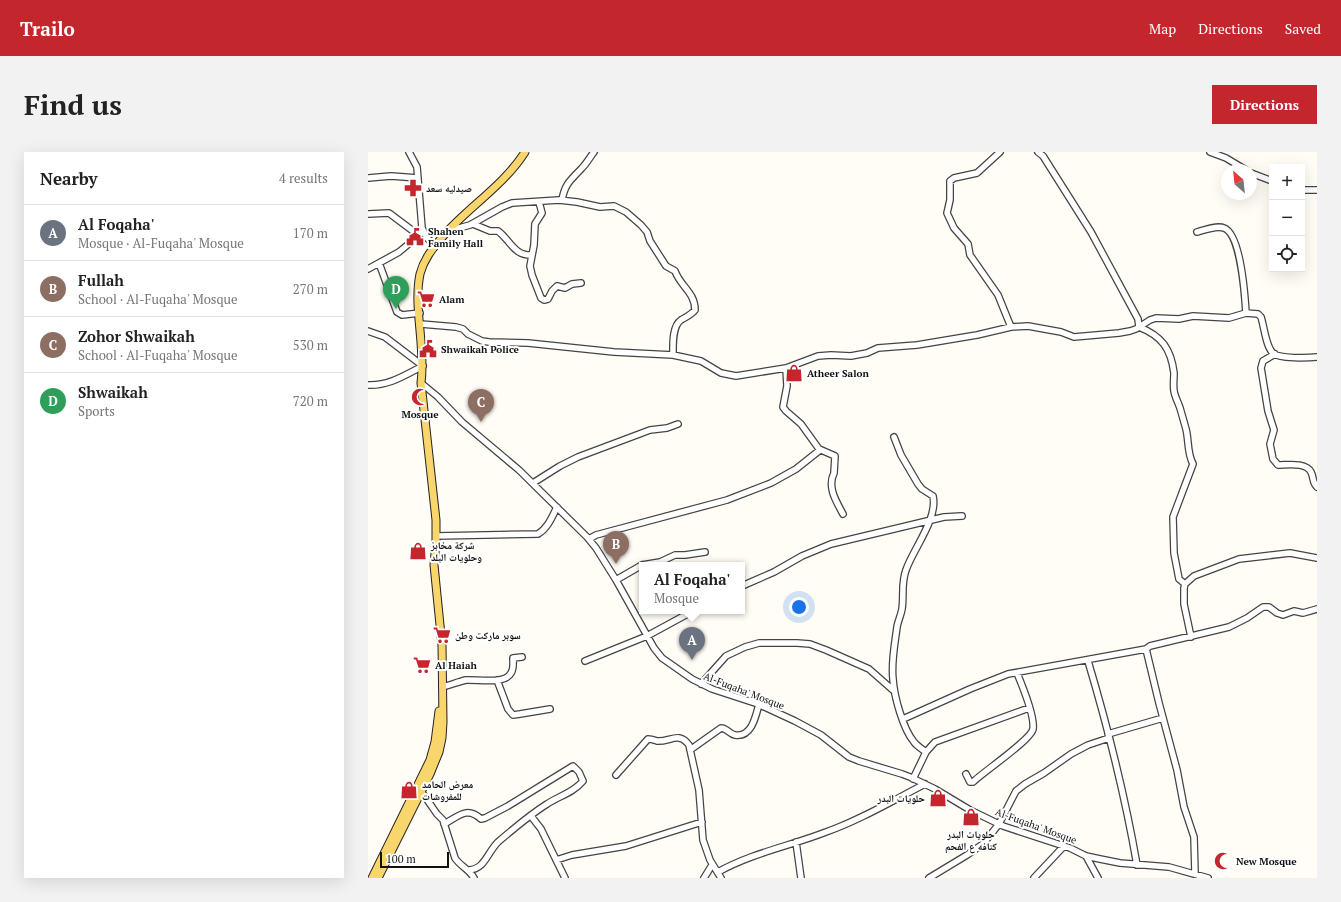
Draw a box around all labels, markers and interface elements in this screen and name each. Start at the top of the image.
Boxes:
text: Trailo [20,16,75,41]
text: Map [1149,19,1176,38]
text: Directions [1198,19,1263,38]
text: Saved [1285,19,1321,38]
button: Directions [1212,85,1317,124]
text: Find us [24,86,122,123]
north arrow [1221,164,1257,200]
map controls [1269,164,1305,272]
button: + [1269,164,1305,200]
text: Nearby [40,167,98,190]
text: 4 results [279,169,328,187]
pharmacy icon: صيدليه سعد [403,178,423,198]
place label: صيدليه سعد [426,182,472,195]
button: − [1269,200,1305,236]
text: Al Foqaha' [78,214,154,234]
text: A [48,224,58,242]
text: 170 m [293,224,328,242]
place label: Shahen Family Hall [428,225,484,250]
public building icon: Shahen Family Hall [405,227,425,247]
text: Mosque · Al-Fuqaha' Mosque [78,234,244,252]
button: locate [1269,236,1305,272]
text: Fullah [78,270,124,290]
pin: D [383,276,409,309]
text: B [49,280,57,298]
text: 270 m [293,280,328,298]
supermarket icon: Alam [416,289,436,309]
text: School · Al-Fuqaha' Mosque [78,290,238,308]
place label: Alam [439,293,465,306]
text: Zohor Shwaikah [78,326,195,346]
text: C [49,336,57,354]
text: 530 m [293,336,328,354]
public building icon: Shwaikah Police [418,339,438,359]
place label: Shwaikah Police [441,343,520,356]
text: School · Al-Fuqaha' Mosque [78,346,238,364]
shop icon: Atheer Salon [784,363,804,383]
place label: Atheer Salon [807,367,869,380]
text: Shwaikah [78,382,148,402]
mosque icon: Mosque [410,387,430,407]
pin: C [468,389,494,422]
text: D [48,392,58,410]
text: 720 m [293,392,328,410]
text: Sports [78,402,115,420]
place label: Mosque [401,408,439,421]
pin: B [603,531,629,564]
place label: شركة مخابز وحلويات البلد [430,539,482,564]
shop icon: شركة مخابز وحلويات البلد [408,541,428,561]
popup [639,562,745,614]
text: Al Foqaha' [654,569,730,589]
text: Mosque [654,589,699,607]
your location [789,597,809,617]
supermarket icon: سوبر ماركت وطن [432,625,452,645]
pin: A [679,627,705,660]
place label: سوبر ماركت وطن [455,629,521,642]
supermarket icon: Al Haiah [412,655,432,675]
place label: Al Haiah [435,659,477,672]
street label: Al-Fuqaha' Mosque [702,670,786,712]
place label: معرض الحامد للمفروشات [422,778,473,803]
shop icon: معرض الحامد للمفروشات [399,780,419,800]
shop icon: حلويات البدر [928,788,948,808]
place label: حلويات البدر [877,792,925,805]
street label: Al-Fuqaha' Mosque [993,805,1079,847]
shop icon: حلويات البدر كنافه ع الفحم [961,807,981,827]
place label: حلويات البدر كنافه ع الفحم [945,828,997,854]
scale bar [380,850,449,869]
mosque icon: New Mosque [1213,851,1233,871]
text: 100 m [386,852,416,866]
place label: New Mosque [1236,855,1297,868]

